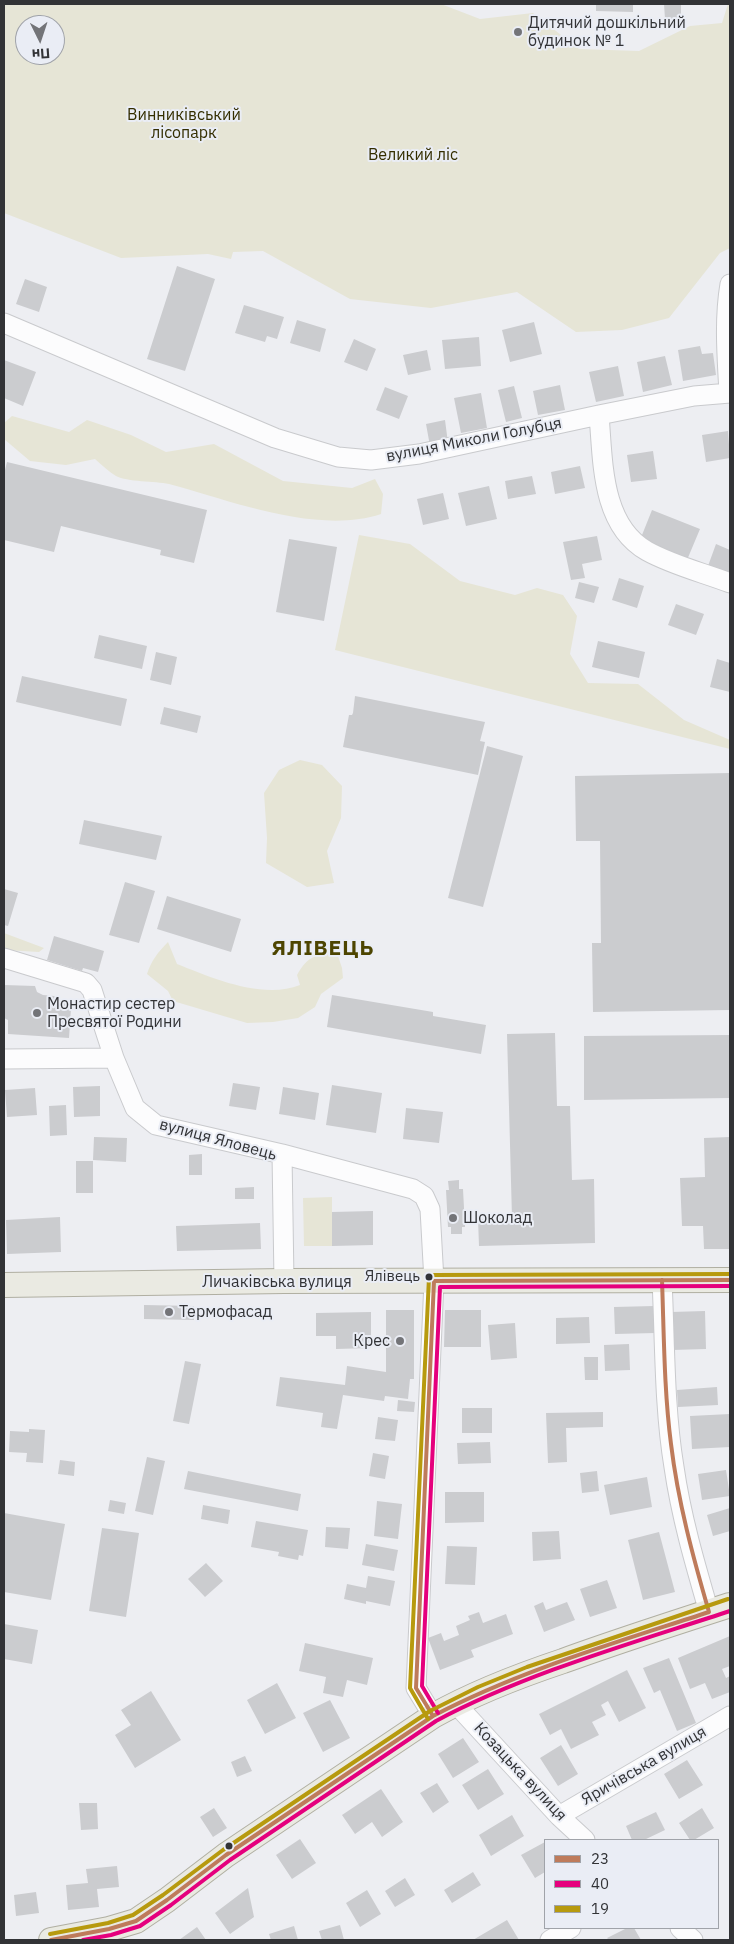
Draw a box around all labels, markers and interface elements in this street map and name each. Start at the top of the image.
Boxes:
place label: Дитячий дошкільний будинок № 1 [528,13,686,51]
north arrow [15,15,65,65]
marker: Дитячий дошкільний будинок № 1 [512,26,524,38]
text: Пн [31,44,51,64]
park label: Винниківський лісопарк [127,105,241,143]
park label: Великий ліс [368,145,458,165]
street label: вулиця Миколи Голубця [385,414,563,466]
district label: ЯЛІВЕЦЬ [271,936,375,962]
place label: Монастир сестер Пресвятої Родини [47,994,182,1032]
marker: Монастир сестер Пресвятої Родини [31,1007,43,1019]
street label: вулиця Яловець [157,1115,279,1165]
place label: Шоколад [463,1208,532,1228]
marker: Шоколад [447,1212,459,1224]
place label: Ялівець [365,1268,420,1286]
street label: Личаківська вулиця [202,1272,352,1292]
marker: Ялівець [424,1272,434,1282]
place label: Термофасад [179,1302,272,1322]
marker: Термофасад [163,1306,175,1318]
place label: Крес [353,1331,390,1351]
marker: Крес [394,1335,406,1347]
street label: Козацька вулиця [469,1719,571,1825]
street label: Яричівська вулиця [578,1722,710,1810]
legend [544,1839,719,1929]
unlabelled marker [224,1841,234,1851]
text: 23 [591,1849,609,1868]
text: 40 [591,1874,609,1893]
text: 19 [591,1899,609,1918]

